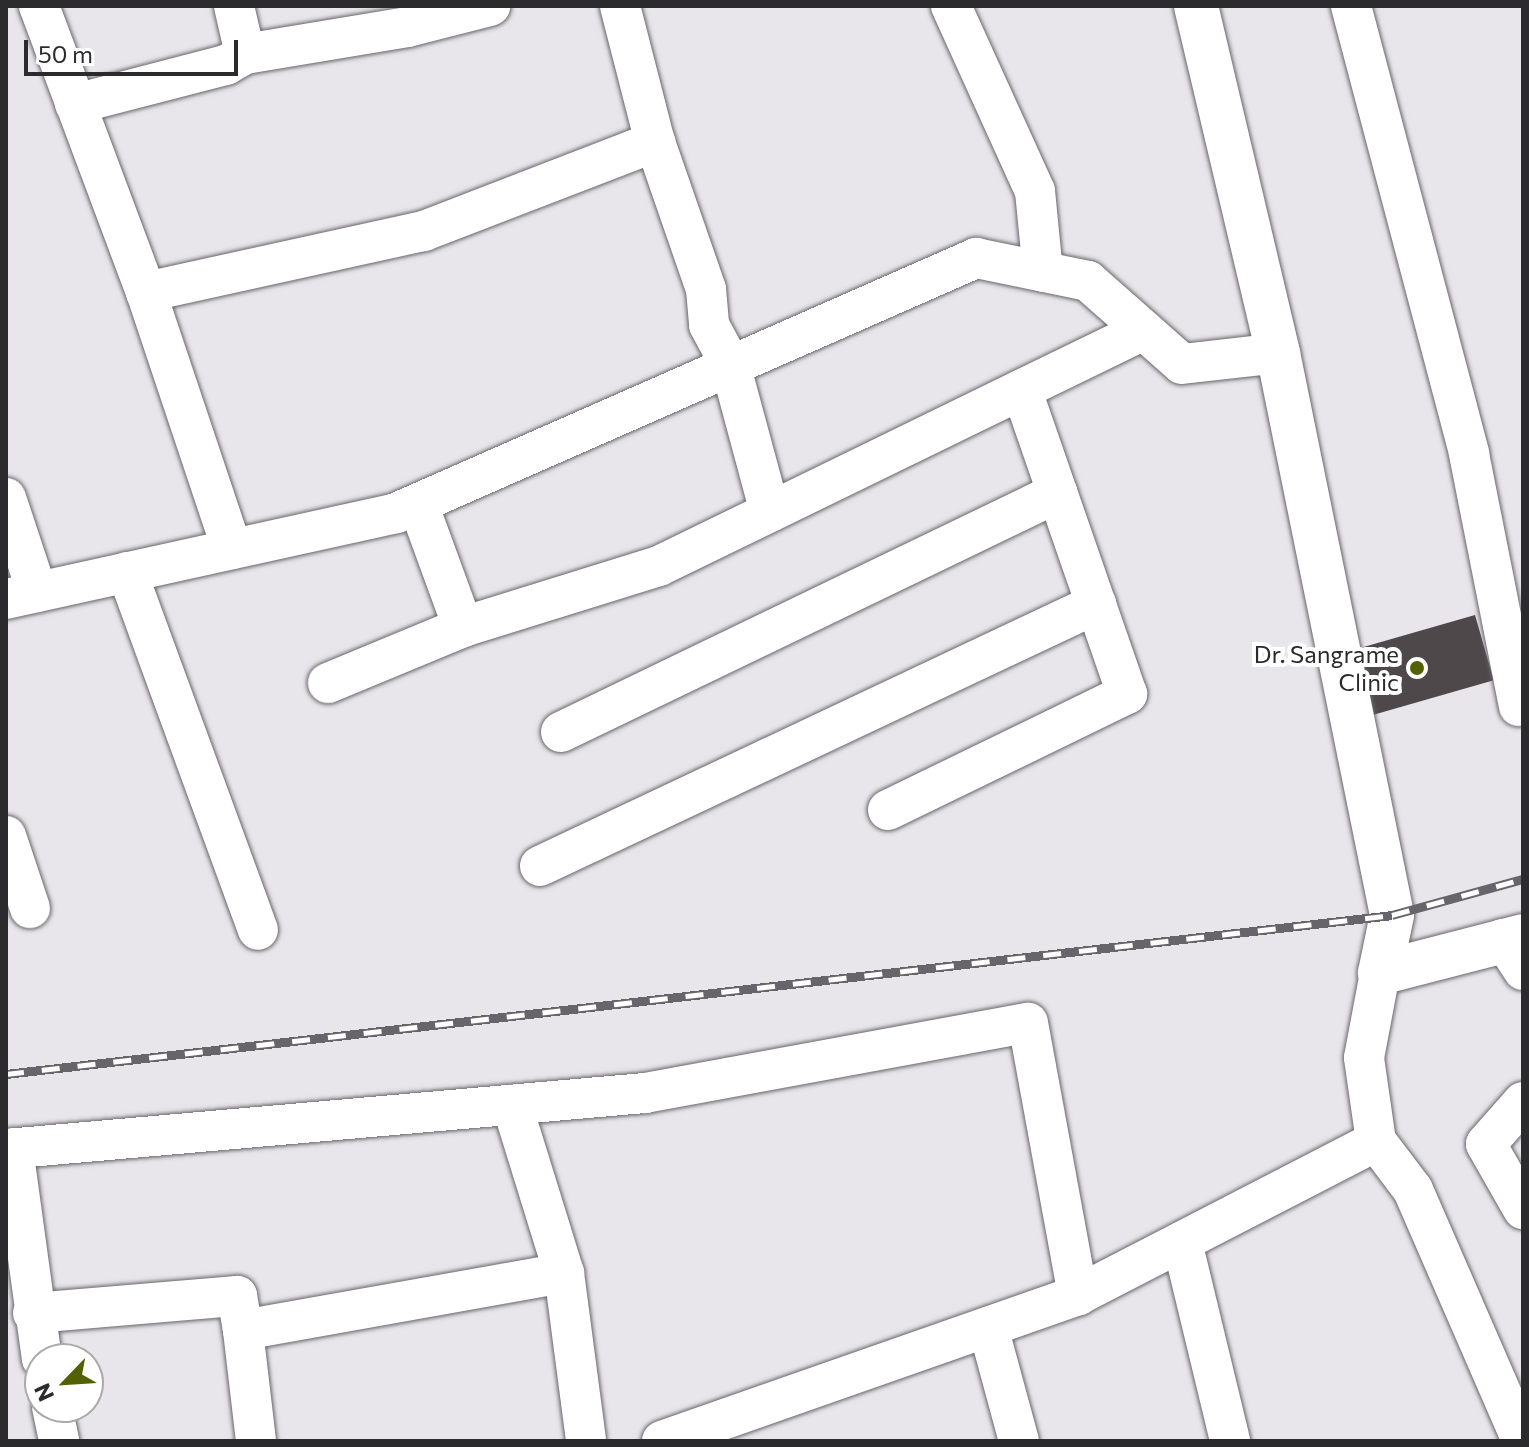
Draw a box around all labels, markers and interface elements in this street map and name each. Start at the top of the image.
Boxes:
scale bar [28,24,242,74]
text: 50 m [38,39,93,68]
place label: Dr. Sangrame Clinic [1254,640,1399,696]
marker: Dr. Sangrame Clinic [1406,657,1428,679]
north arrow [24,1343,104,1423]
text: N [28,1379,59,1406]

